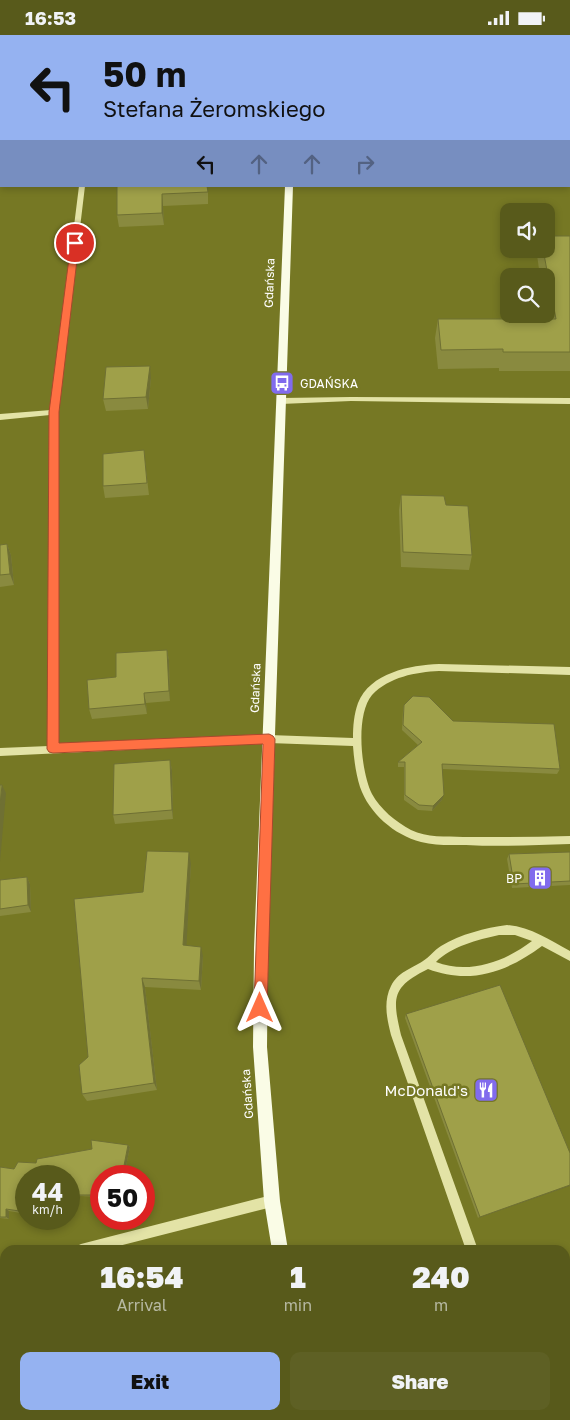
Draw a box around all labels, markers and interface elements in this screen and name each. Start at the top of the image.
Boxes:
text: 16:53 [25,6,76,29]
text: 50 m [103,53,186,95]
icon: left [20,55,85,120]
text: Stefana Żeromskiego [103,95,326,122]
icon: left [192,150,220,178]
icon: ahead [245,150,273,178]
icon: ahead [298,150,326,178]
icon: right [351,150,379,178]
map controls [500,203,555,323]
button: sound [500,203,555,258]
pin [54,222,96,264]
icon: arrive [61,229,89,257]
street label: Gdańska [261,258,277,308]
button: search [500,268,555,323]
bus stop icon: GDAŃSKA [269,370,295,396]
place label: GDAŃSKA [300,376,358,391]
street label: Gdańska [247,663,263,713]
building icon: BP [527,865,553,891]
place label: BP [506,871,522,886]
position arrow [233,981,285,1033]
street label: Gdańska [238,1069,256,1119]
restaurant icon: McDonald's [473,1077,499,1103]
place label: McDonald's [385,1081,468,1099]
speed limit sign: 50 [90,1165,155,1230]
text: 44 [32,1176,63,1207]
text: km/h [32,1202,63,1217]
text: 16:54 [100,1259,183,1295]
text: 1 [290,1259,306,1295]
text: 240 [412,1259,470,1295]
text: Arrival [117,1295,167,1315]
text: min [284,1295,312,1315]
text: m [434,1295,448,1315]
button: Exit [20,1352,280,1410]
button: Share [290,1352,550,1410]

